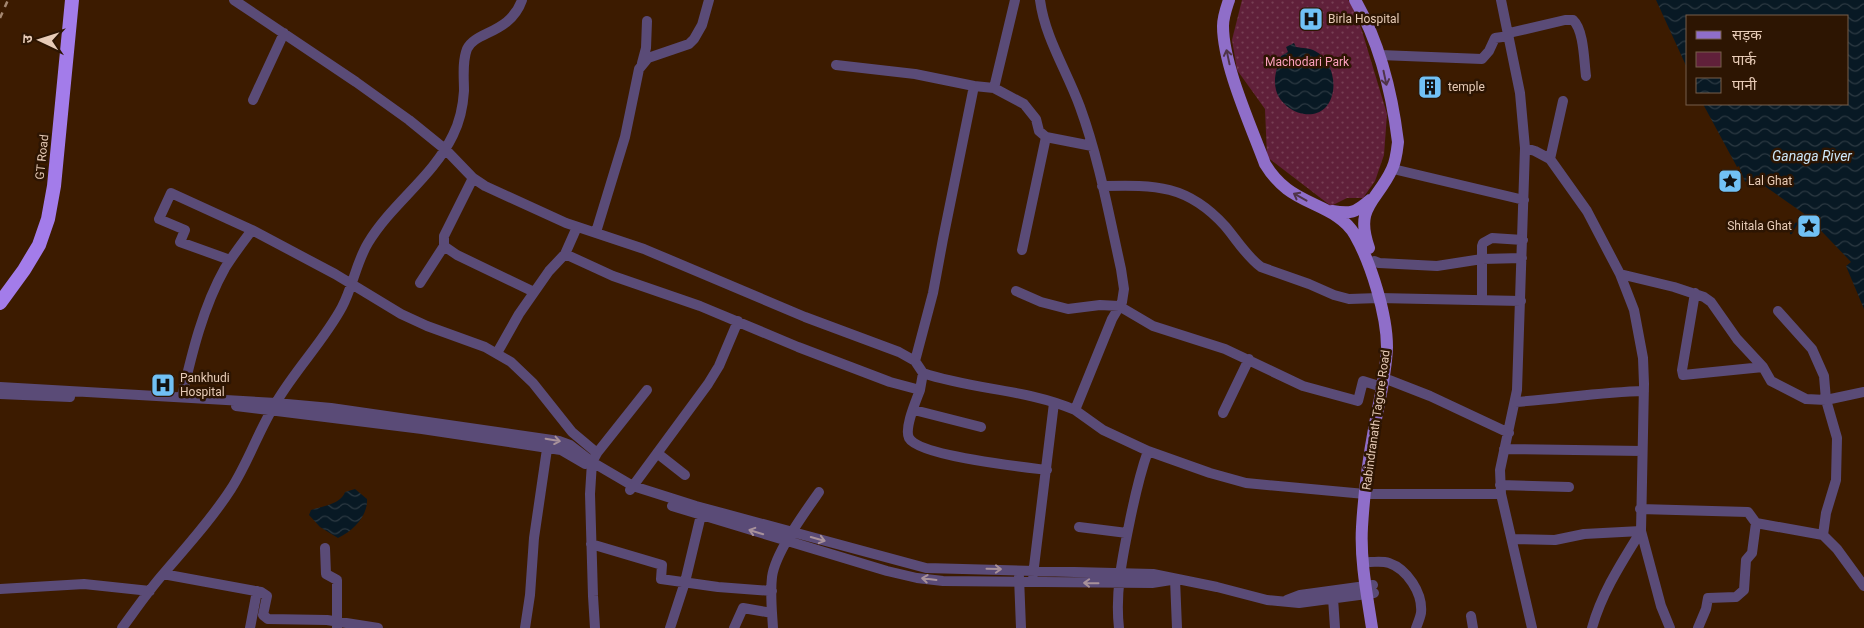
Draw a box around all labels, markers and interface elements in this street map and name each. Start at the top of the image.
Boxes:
hospital icon: Birla Hospital [1298,6,1324,32]
place label: Birla Hospital [1328,12,1400,26]
north arrow [15,15,65,65]
legend [1686,15,1849,105]
text: सड़क [1732,26,1762,44]
text: उ [19,34,35,44]
one-way arrow [1222,49,1232,65]
text: पार्क [1732,51,1756,69]
park label: Machodari Park [1265,55,1350,69]
one-way arrow [1381,69,1390,85]
building icon: temple [1417,74,1443,100]
text: पानी [1732,76,1758,94]
place label: temple [1448,80,1485,94]
street label: GT Road [33,134,51,180]
water label: Ganaga River [1772,148,1852,164]
place icon: Lal Ghat [1717,168,1743,194]
place label: Lal Ghat [1748,174,1792,188]
one-way arrow [1293,192,1308,202]
place icon: Shitala Ghat [1796,213,1822,239]
place label: Shitala Ghat [1727,219,1792,233]
street label: Rabindranath Tagore Road [1359,349,1393,491]
place label: Pankhudi Hospital [180,371,230,399]
hospital icon: Pankhudi Hospital [150,372,176,398]
one-way arrow [545,436,561,446]
one-way arrow [748,527,764,536]
one-way arrow [809,534,825,544]
one-way arrow [985,564,1001,574]
one-way arrow [921,574,937,584]
one-way arrow [1084,578,1100,587]

